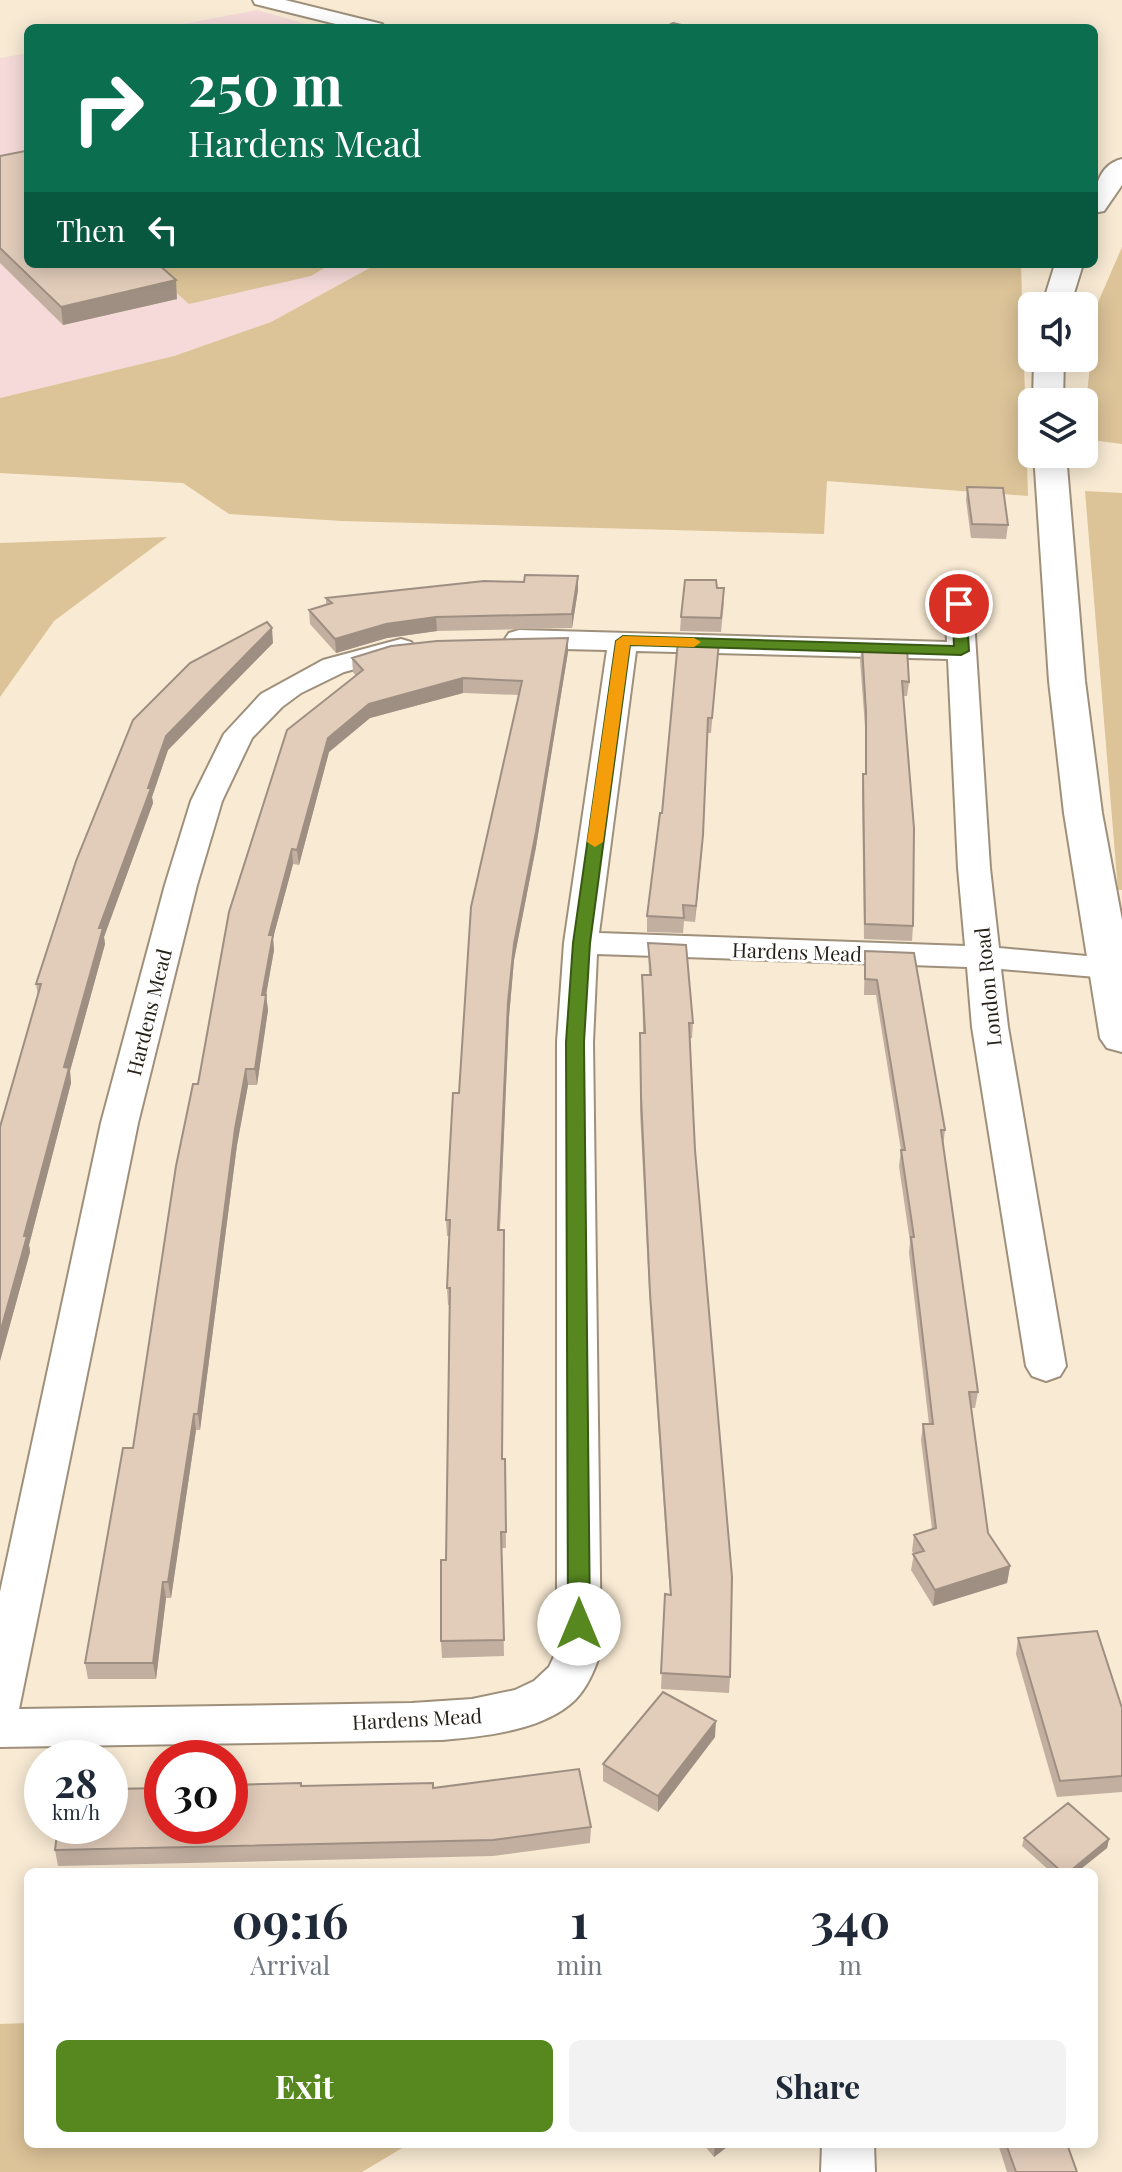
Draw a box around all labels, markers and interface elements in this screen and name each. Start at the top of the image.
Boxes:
text: 250 m [188,46,343,121]
icon: right [56,56,160,160]
text: Hardens Mead [188,118,422,166]
icon: left [141,208,185,252]
text: Then [56,210,125,250]
map controls [1018,292,1098,468]
button: sound [1018,292,1098,372]
button: layers [1018,388,1098,468]
pin [925,570,993,638]
icon: arrive [937,582,981,626]
street label: London Road [967,926,1007,1048]
street label: Hardens Mead [732,935,863,967]
street label: Hardens Mead [119,945,177,1078]
position arrow [537,1582,621,1666]
street label: Hardens Mead [351,1701,483,1735]
speed limit sign: 30 [144,1740,248,1844]
text: 28 [54,1755,98,1808]
text: km/h [52,1798,100,1825]
text: 09:16 [232,1887,349,1951]
text: 1 [570,1887,589,1951]
text: 340 [810,1887,890,1951]
text: Arrival [250,1947,330,1982]
text: min [556,1947,603,1982]
text: m [839,1947,862,1982]
button: Exit [56,2040,553,2132]
button: Share [569,2040,1066,2132]

